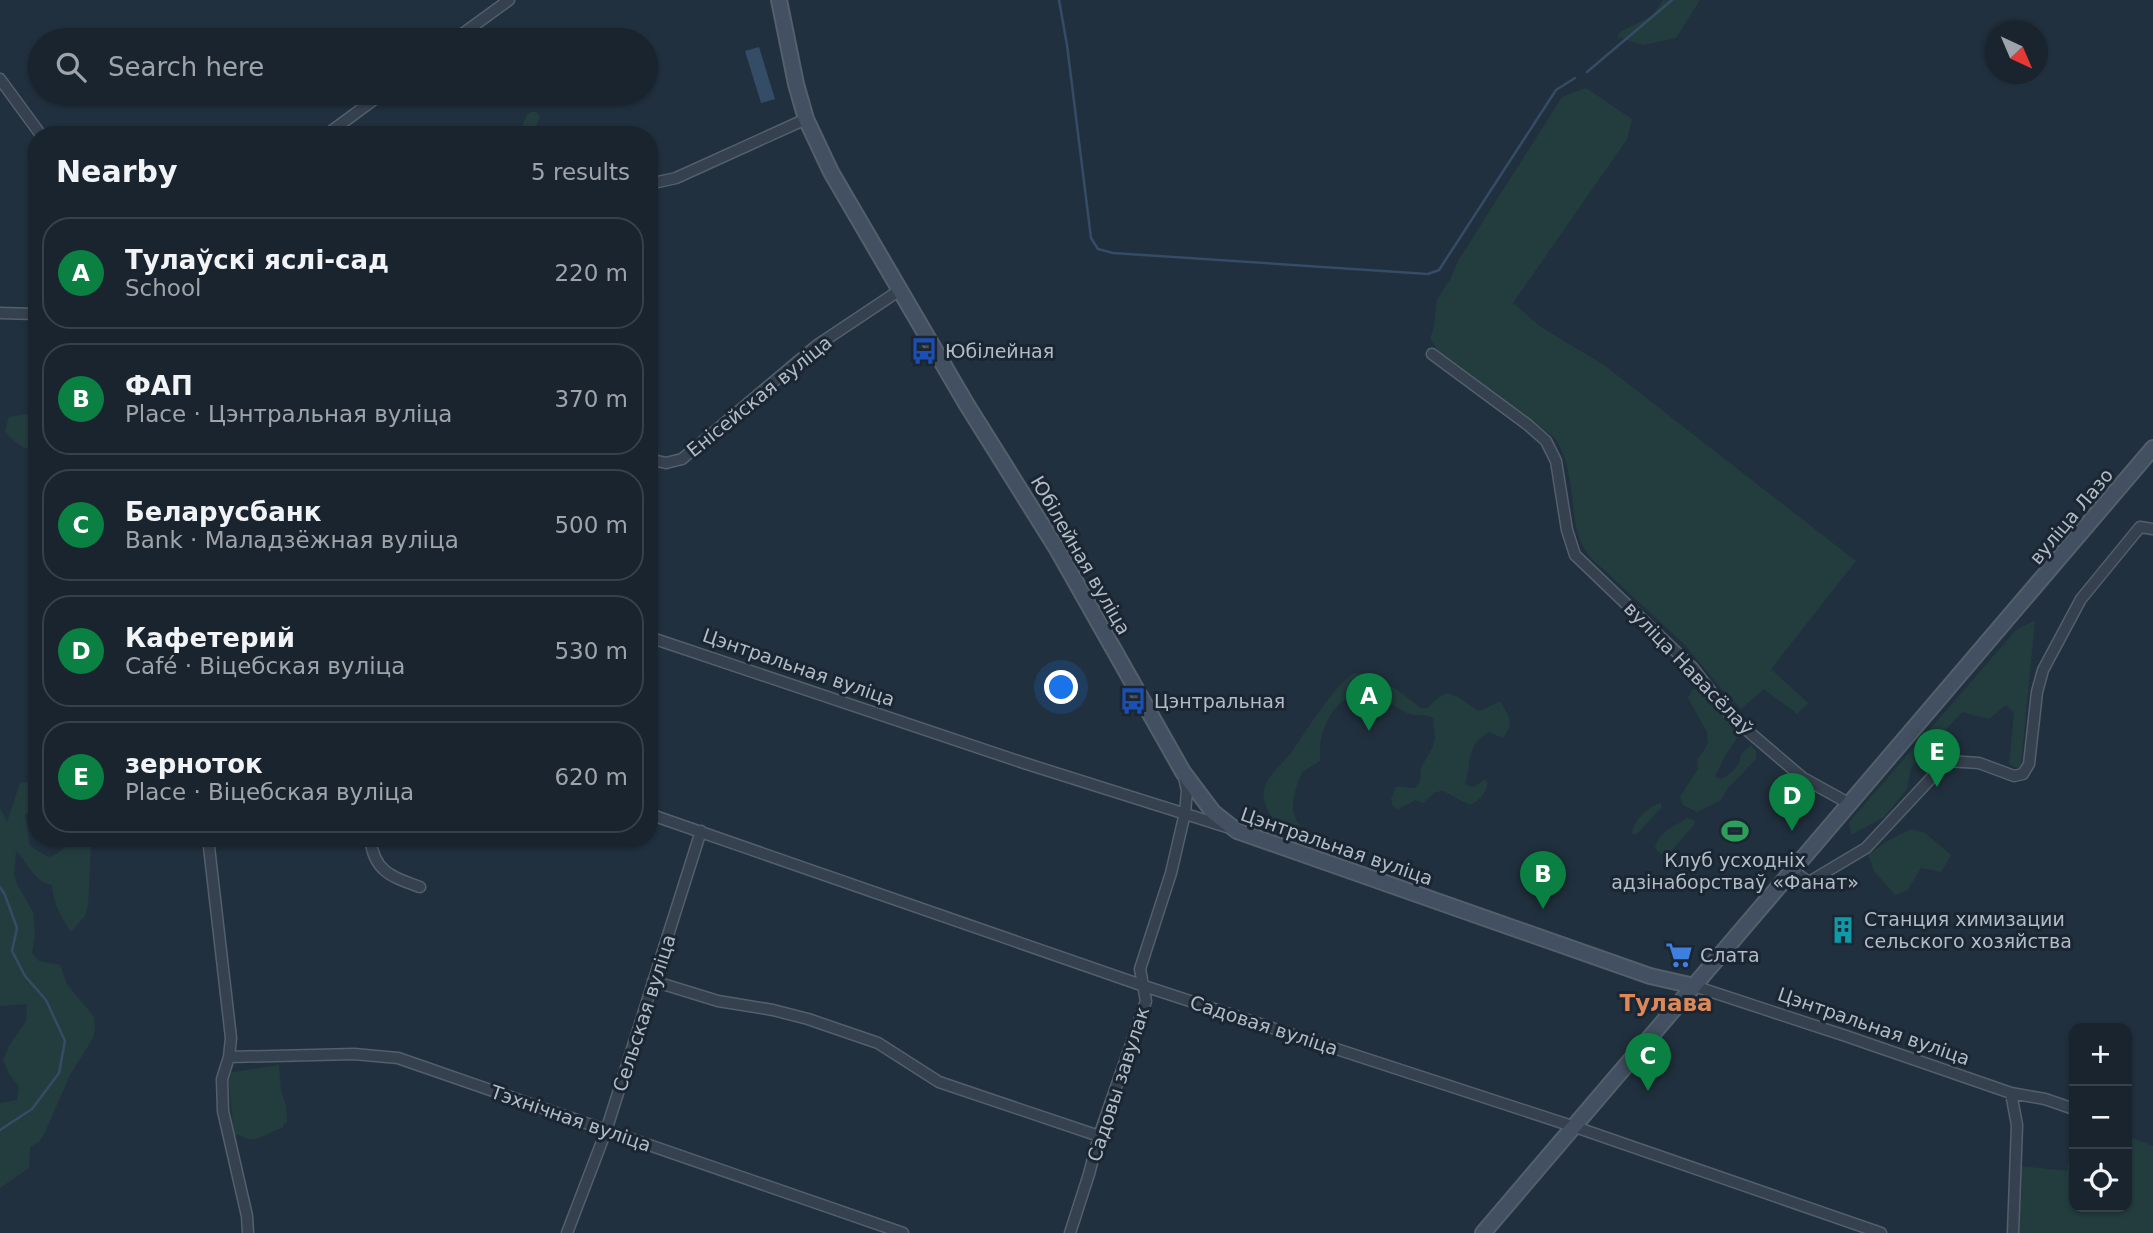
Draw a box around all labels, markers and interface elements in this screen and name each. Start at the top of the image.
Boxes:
north arrow [1985,21,2048,84]
search box [28,28,658,105]
icon: search [52,48,90,86]
text: Search here [108,52,264,82]
text: Nearby [56,154,178,189]
text: 5 results [531,159,630,185]
text: Тулаўскі яслі-сад [125,245,389,275]
text: A [72,260,90,286]
text: 220 m [554,260,628,286]
text: School [125,275,201,301]
street label: Енісейская вуліца [682,331,836,461]
bus stop icon: Юбілейная [909,336,939,366]
place label: Юбілейная [945,340,1054,362]
text: ФАП [125,371,193,401]
text: B [72,386,90,412]
text: 370 m [554,386,628,412]
text: Place · Цэнтральная вуліца [125,401,452,427]
street label: вуліца Лазо [2025,464,2117,568]
street label: Юбілейная вуліца [1027,472,1135,638]
text: Беларусбанк [125,497,321,527]
text: C [73,512,89,538]
text: 500 m [554,512,628,538]
text: Bank · Маладзёжная вуліца [125,527,459,553]
street label: вуліца Навасёлаў [1620,597,1758,739]
text: Кафетерий [125,623,295,653]
street label: Цэнтральная вуліца [700,624,898,710]
text: D [71,638,91,664]
text: 530 m [554,638,628,664]
text: Café · Віцебская вуліца [125,653,405,679]
your location [1044,670,1078,704]
pin: A [1346,673,1392,731]
bus stop icon: Цэнтральная [1118,686,1148,716]
place label: Цэнтральная [1154,690,1285,712]
pin: E [1914,729,1960,787]
text: зерноток [125,749,263,779]
text: E [73,764,89,790]
text: 620 m [554,764,628,790]
pin: D [1769,773,1815,831]
text: Place · Віцебская вуліца [125,779,414,805]
street label: Цэнтральная вуліца [1238,803,1436,889]
sports icon: Клуб усходніх адзінаборстваў «Фанат» [1720,816,1750,846]
place label: Клуб усходніх адзінаборстваў «Фанат» [1611,849,1859,893]
pin: B [1520,851,1566,909]
place label: Станция химизации сельского хозяйства [1864,908,2072,952]
building icon: Станция химизации сельского хозяйства [1828,915,1858,945]
street label: Сельская вуліца [608,932,680,1094]
supermarket icon: Слата [1664,940,1694,970]
place label: Слата [1700,944,1760,966]
street label: Цэнтральная вуліца [1775,983,1973,1069]
district label: Тулава [1619,990,1713,1016]
street label: Садовая вуліца [1187,991,1341,1059]
street label: Садовы завулак [1083,1004,1153,1164]
map controls [2069,1023,2132,1212]
button: + [2069,1023,2132,1086]
pin: C [1625,1033,1671,1091]
street label: Тэхнічная вуліца [487,1080,654,1156]
button: − [2069,1086,2132,1149]
button: locate [2069,1149,2132,1212]

